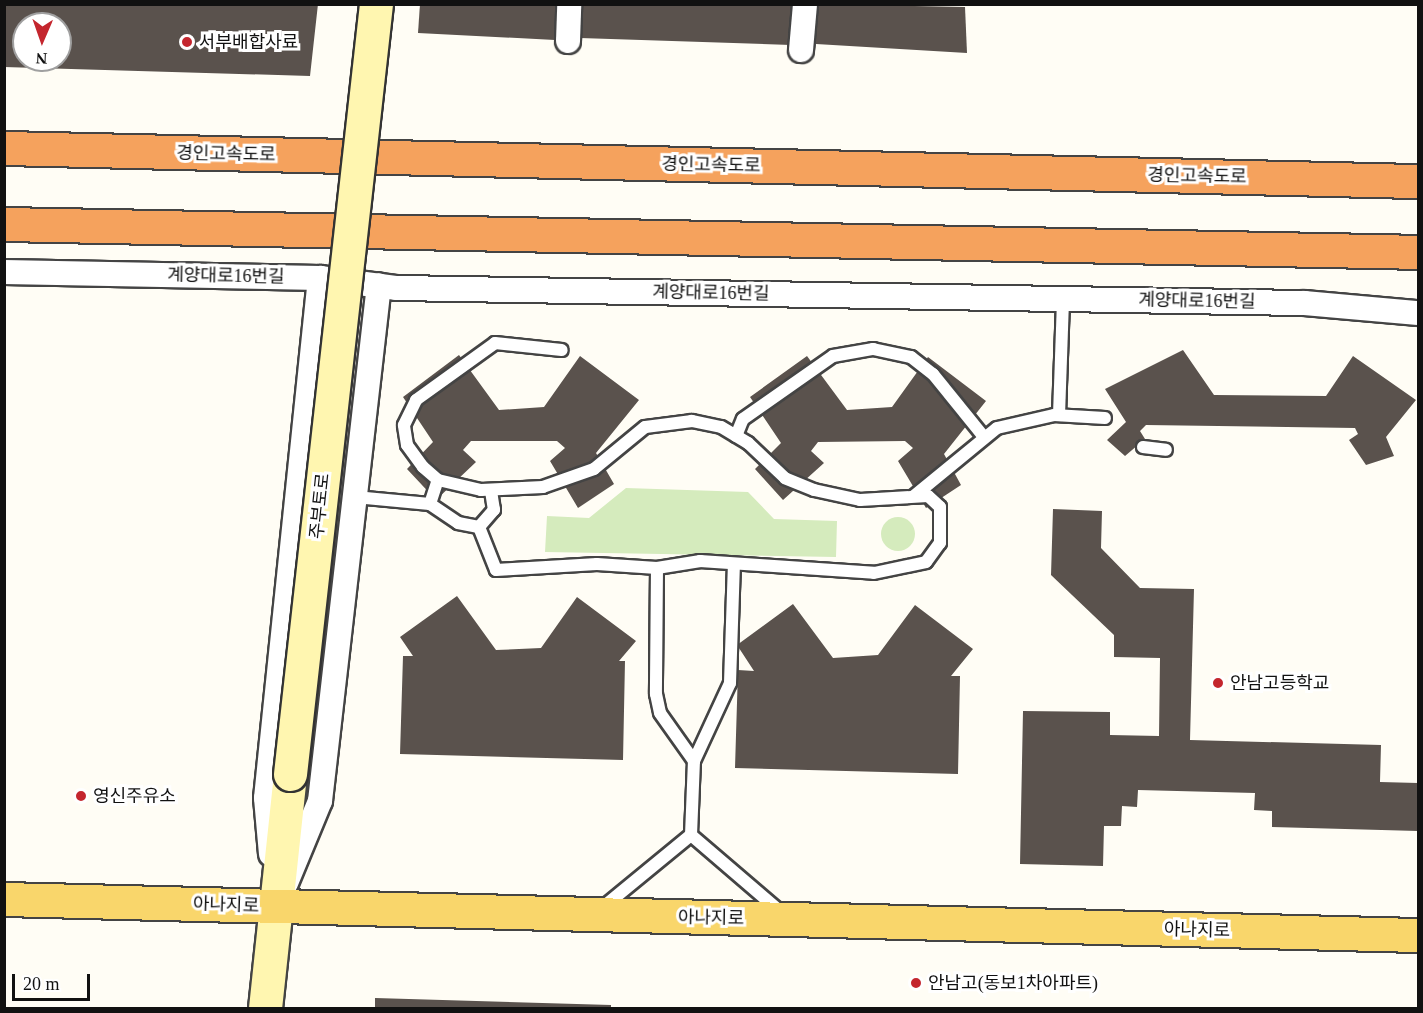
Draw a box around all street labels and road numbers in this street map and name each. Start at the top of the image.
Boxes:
street label: 경인고속도로 [176,142,276,166]
street label: 경인고속도로 [661,153,761,177]
street label: 경인고속도로 [1147,164,1247,188]
street label: 계양대로16번길 [167,264,285,288]
street label: 계양대로16번길 [652,281,770,305]
street label: 계양대로16번길 [1138,289,1256,313]
street label: 주부토로 [306,472,334,540]
street label: 아나지로 [193,893,259,917]
street label: 아나지로 [678,907,744,929]
street label: 아나지로 [1164,919,1230,941]

